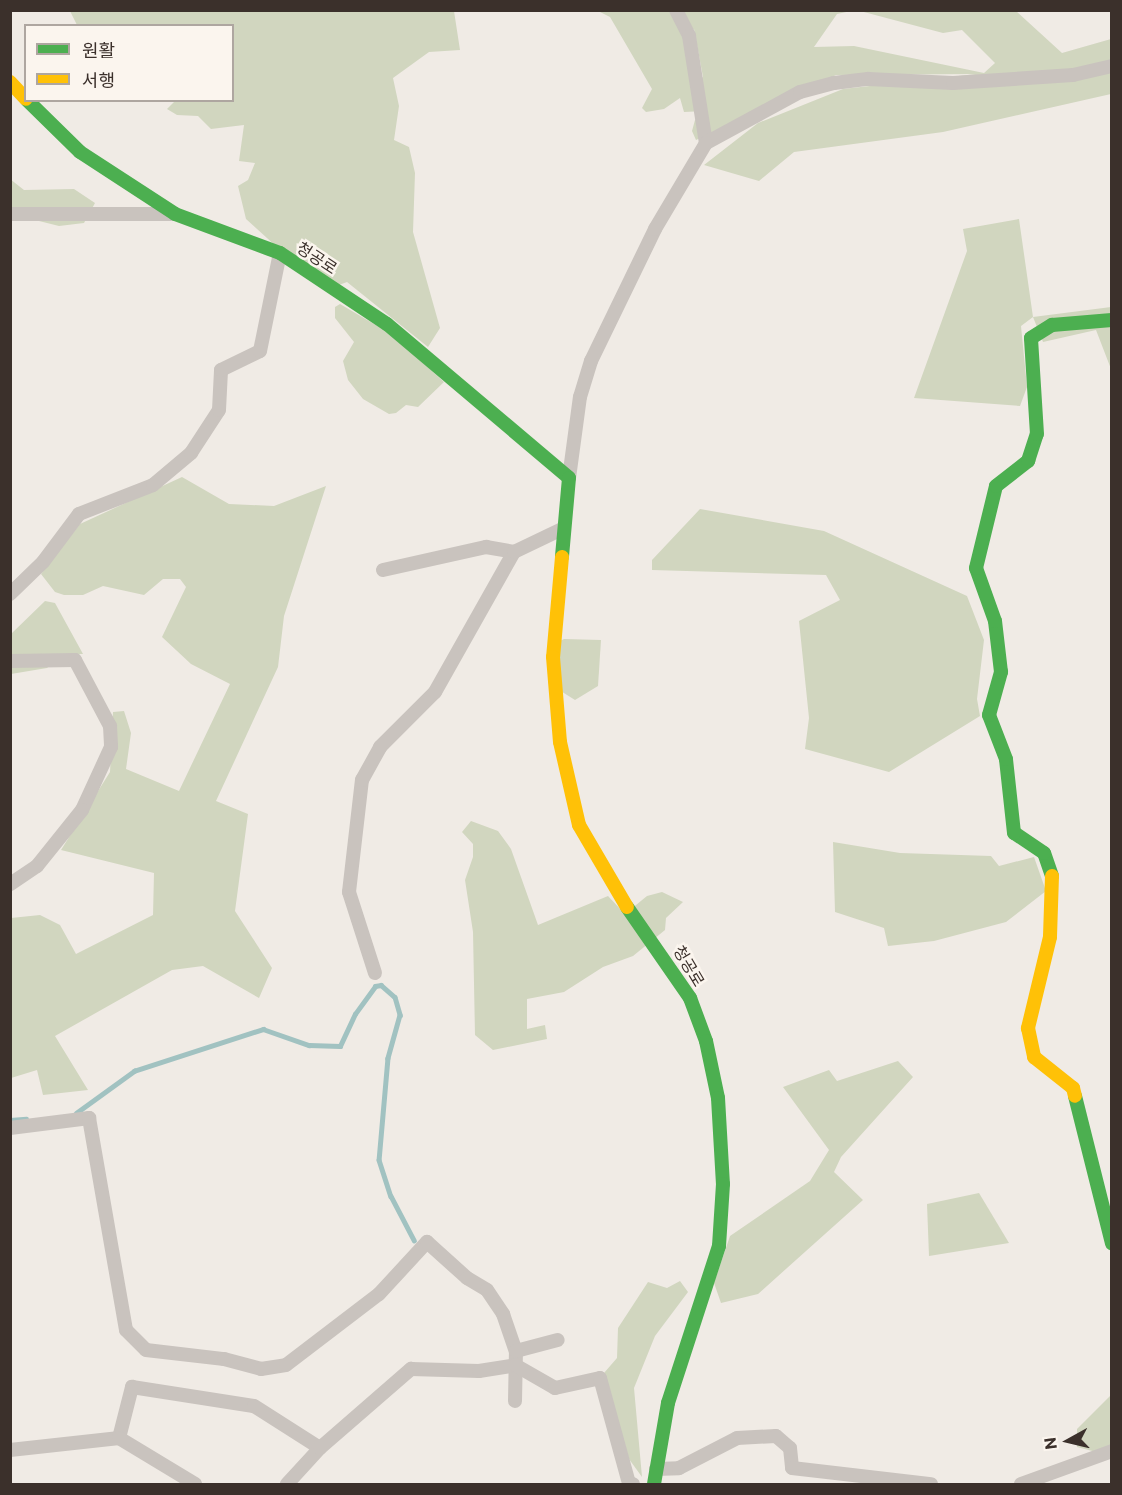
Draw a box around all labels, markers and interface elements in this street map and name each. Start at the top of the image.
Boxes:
legend [24,24,234,102]
text: 원활 [82,39,115,61]
text: 서행 [82,69,115,91]
street label: 청공로 [293,238,341,278]
street label: 청공로 [669,942,709,990]
north arrow [1038,1411,1098,1471]
text: N [1039,1436,1060,1451]

